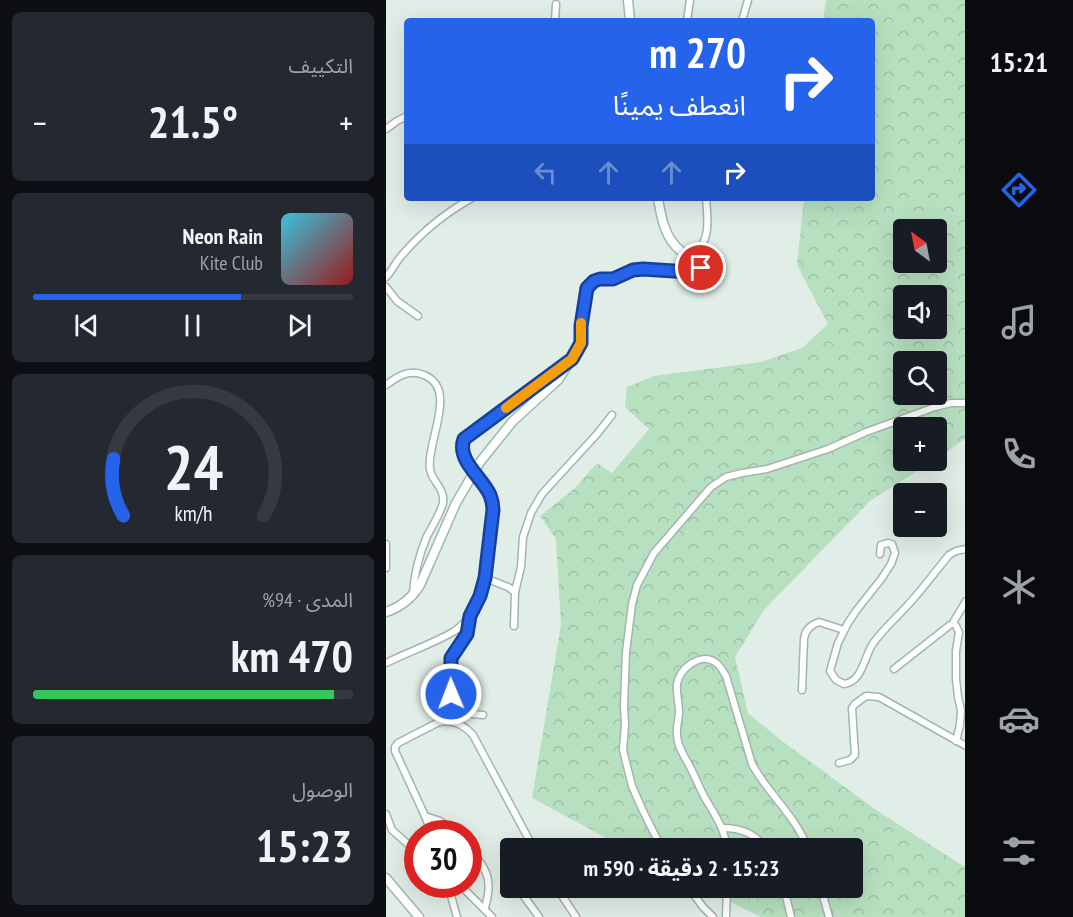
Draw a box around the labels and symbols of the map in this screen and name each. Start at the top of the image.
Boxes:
north arrow [893,219,947,273]
pin [675,242,726,293]
position arrow [419,662,483,726]
speed limit sign: 30 [404,820,482,898]

